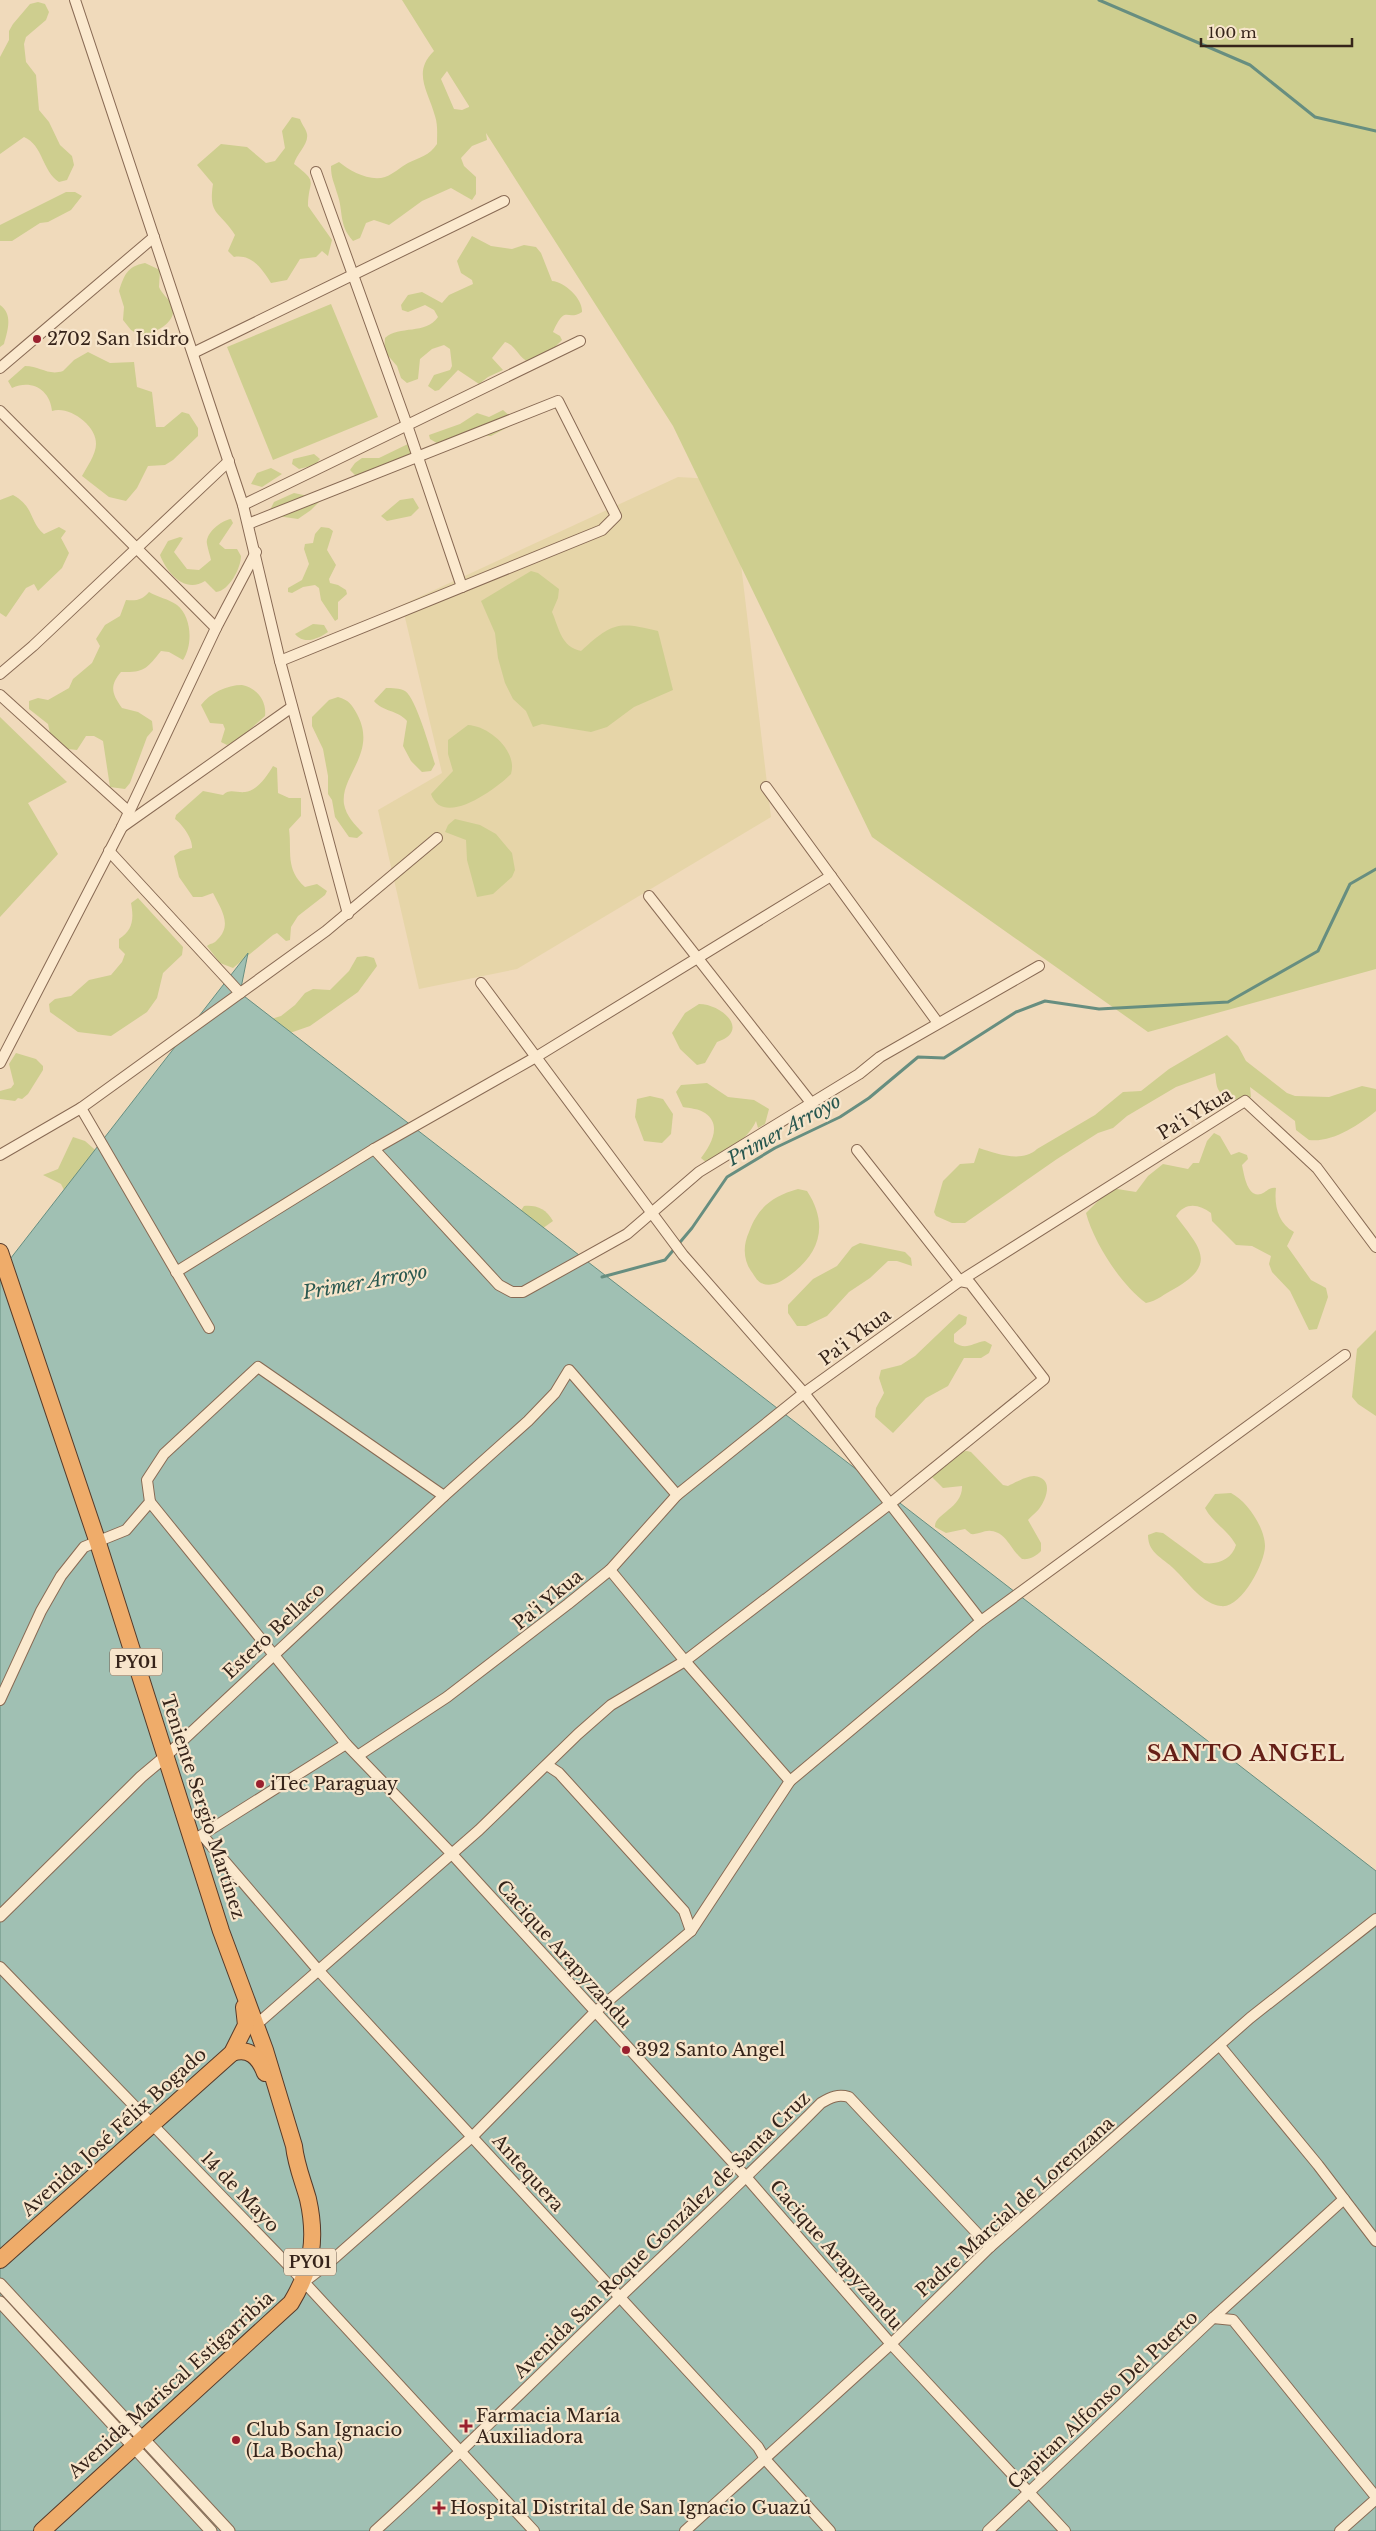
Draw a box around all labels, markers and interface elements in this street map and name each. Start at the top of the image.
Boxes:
scale bar [1201,15,1352,47]
text: 100 m [1208,23,1257,42]
place label: 2702 San Isidro [47,328,189,350]
marker: 2702 San Isidro [31,333,43,345]
street label: Pa'i Ykua [1154,1083,1236,1145]
water label: Primer Arroyo [722,1089,845,1171]
water label: Primer Arroyo [300,1260,429,1304]
street label: Pa'i Ykua [815,1304,895,1370]
street label: Pa'i Ykua [509,1565,587,1635]
street label: Estero Bellaco [219,1578,329,1684]
road number: PY01 [110,1648,162,1675]
street label: Teniente Sergio Martínez [156,1692,250,1922]
district label: SANTO ANGEL [1147,1740,1345,1767]
place label: iTec Paraguay [270,1773,399,1795]
marker: iTec Paraguay [254,1778,266,1790]
street label: Cacique Arapyzandu [492,1876,636,2032]
place label: 392 Santo Angel [636,2039,785,2061]
street label: Avenida José Félix Bogado [16,2043,211,2222]
marker: 392 Santo Angel [620,2044,632,2056]
street label: Avenida San Roque González de Santa Cruz [509,2087,815,2384]
street label: Padre Marcial de Lorenzana [911,2112,1119,2302]
street label: Antequera [487,2129,568,2216]
street label: 14 de Mayo [196,2147,284,2237]
street label: Cacique Arapyzandu [765,2176,907,2334]
road number: PY01 [284,2248,336,2276]
street label: Avenida Mariscal Estigarribia [63,2287,278,2484]
street label: Capitan Alfonso Del Puerto [1003,2306,1203,2494]
place label: Farmacia María Auxiliadora [475,2405,620,2448]
place label: Club San Ignacio (La Bocha) [246,2419,402,2462]
marker: Farmacia María Auxiliadora [460,2420,472,2432]
marker: Club San Ignacio (La Bocha) [230,2434,242,2446]
place label: Hospital Distrital de San Ignacio Guazú [450,2497,811,2519]
marker: Hospital Distrital de San Ignacio Guazú [432,2501,446,2515]

